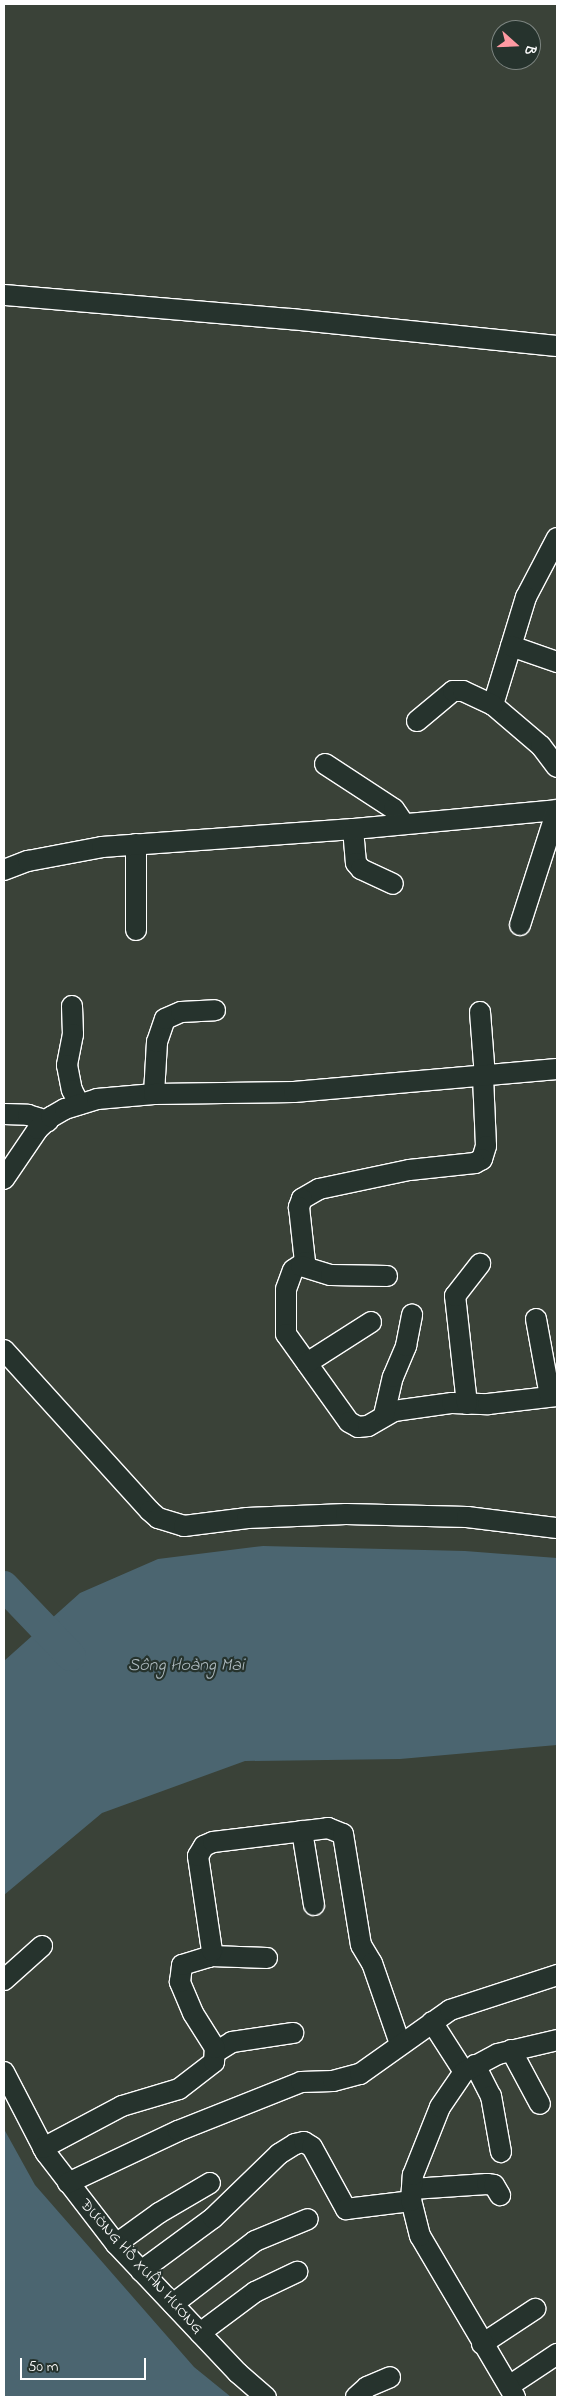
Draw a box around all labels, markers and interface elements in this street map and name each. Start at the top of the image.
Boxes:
north arrow [491,20,541,70]
text: B [518,42,541,58]
water label: Sông Hoàng Mai [128,1655,244,1677]
street label: ĐƯỜNG HỒ XUÂN HƯƠNG [75,2196,207,2338]
scale bar [22,2348,149,2380]
text: 50 m [28,2356,58,2378]

